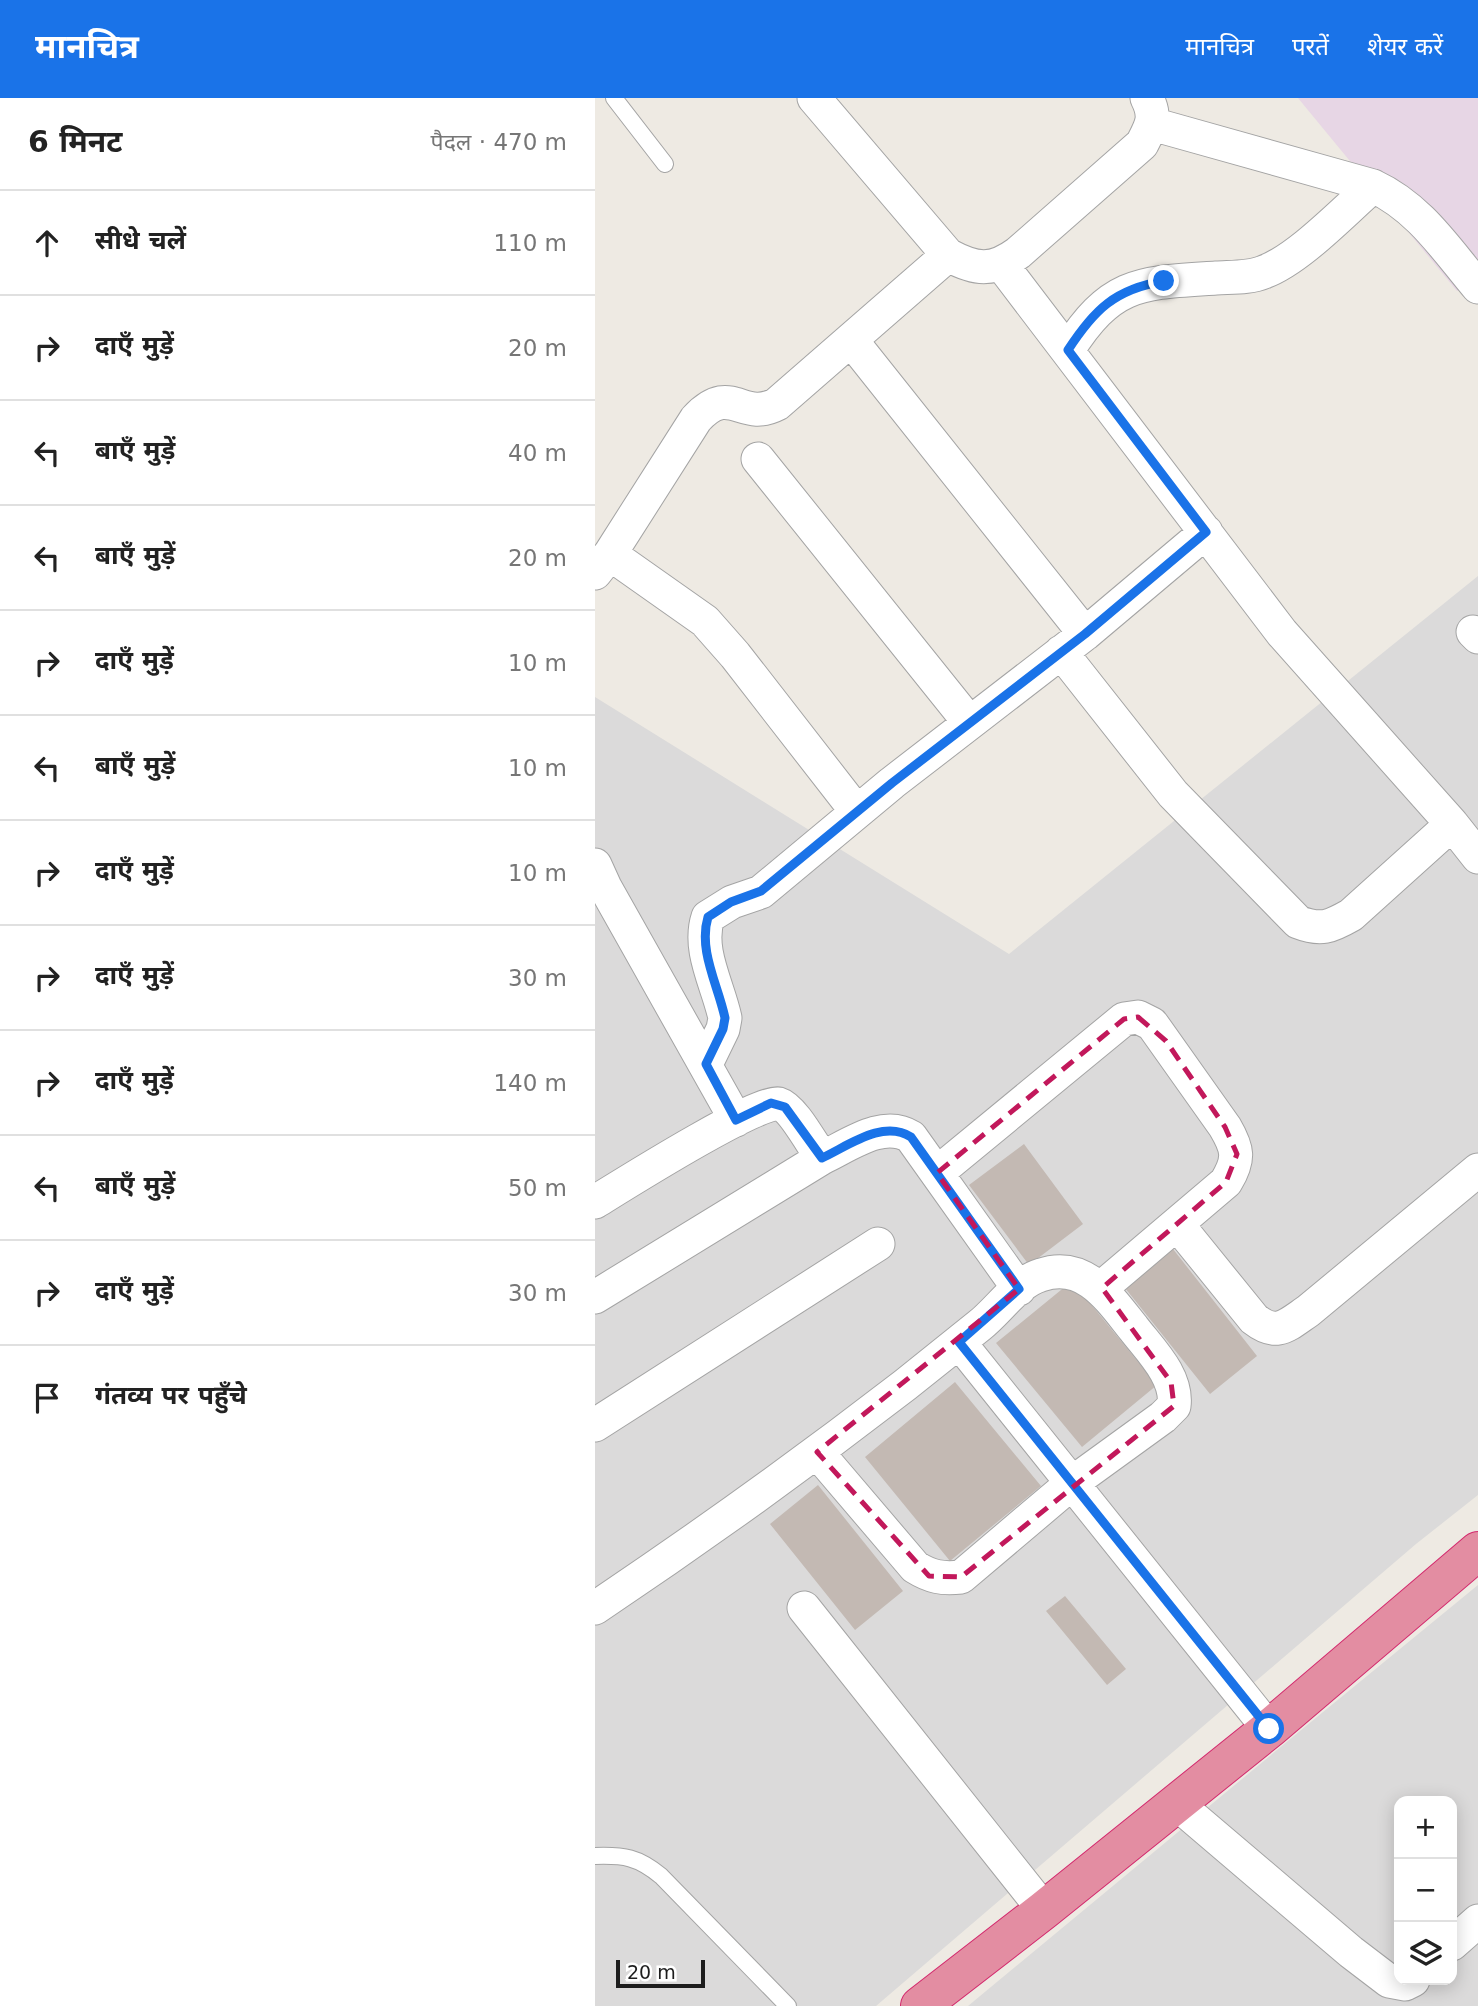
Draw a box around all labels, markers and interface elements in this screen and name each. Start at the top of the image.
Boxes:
text: मानचित्र [35,27,139,66]
text: मानचित्र [1185,33,1254,61]
text: परतें [1292,33,1329,61]
text: शेयर करें [1367,33,1443,61]
text: 6 मिनट [28,124,122,159]
text: पैदल · 470 m [431,129,567,155]
icon: ahead [28,224,66,262]
text: सीधे चलें [95,225,186,255]
text: 110 m [493,230,567,256]
route end [1148,265,1179,296]
icon: right [28,329,66,367]
text: दाएँ मुड़ें [95,330,174,360]
text: 20 m [508,335,567,361]
icon: left [28,434,66,472]
text: बाएँ मुड़ें [95,435,175,465]
text: 40 m [508,440,567,466]
icon: left [28,539,66,577]
text: बाएँ मुड़ें [95,540,175,570]
text: 20 m [508,545,567,571]
icon: right [28,644,66,682]
text: दाएँ मुड़ें [95,645,174,675]
text: 10 m [508,650,567,676]
icon: left [28,749,66,787]
text: बाएँ मुड़ें [95,750,175,780]
text: 10 m [508,755,567,781]
icon: right [28,854,66,892]
text: दाएँ मुड़ें [95,855,174,885]
text: 10 m [508,860,567,886]
icon: right [28,959,66,997]
text: दाएँ मुड़ें [95,960,174,990]
text: 30 m [508,965,567,991]
icon: right [28,1064,66,1102]
text: दाएँ मुड़ें [95,1065,174,1095]
text: 140 m [493,1070,567,1096]
icon: left [28,1169,66,1207]
text: बाएँ मुड़ें [95,1170,175,1200]
text: 50 m [508,1175,567,1201]
icon: right [28,1274,66,1312]
text: दाएँ मुड़ें [95,1275,174,1305]
text: 30 m [508,1280,567,1306]
icon: arrive [28,1379,66,1417]
text: गंतव्य पर पहुँचे [95,1380,247,1410]
route start [1253,1713,1284,1744]
map controls [1394,1796,1457,1985]
button: + [1394,1796,1457,1859]
button: − [1394,1859,1457,1922]
button: layers [1394,1922,1457,1985]
scale bar [616,1957,705,1989]
text: 20 m [627,1961,676,1983]

